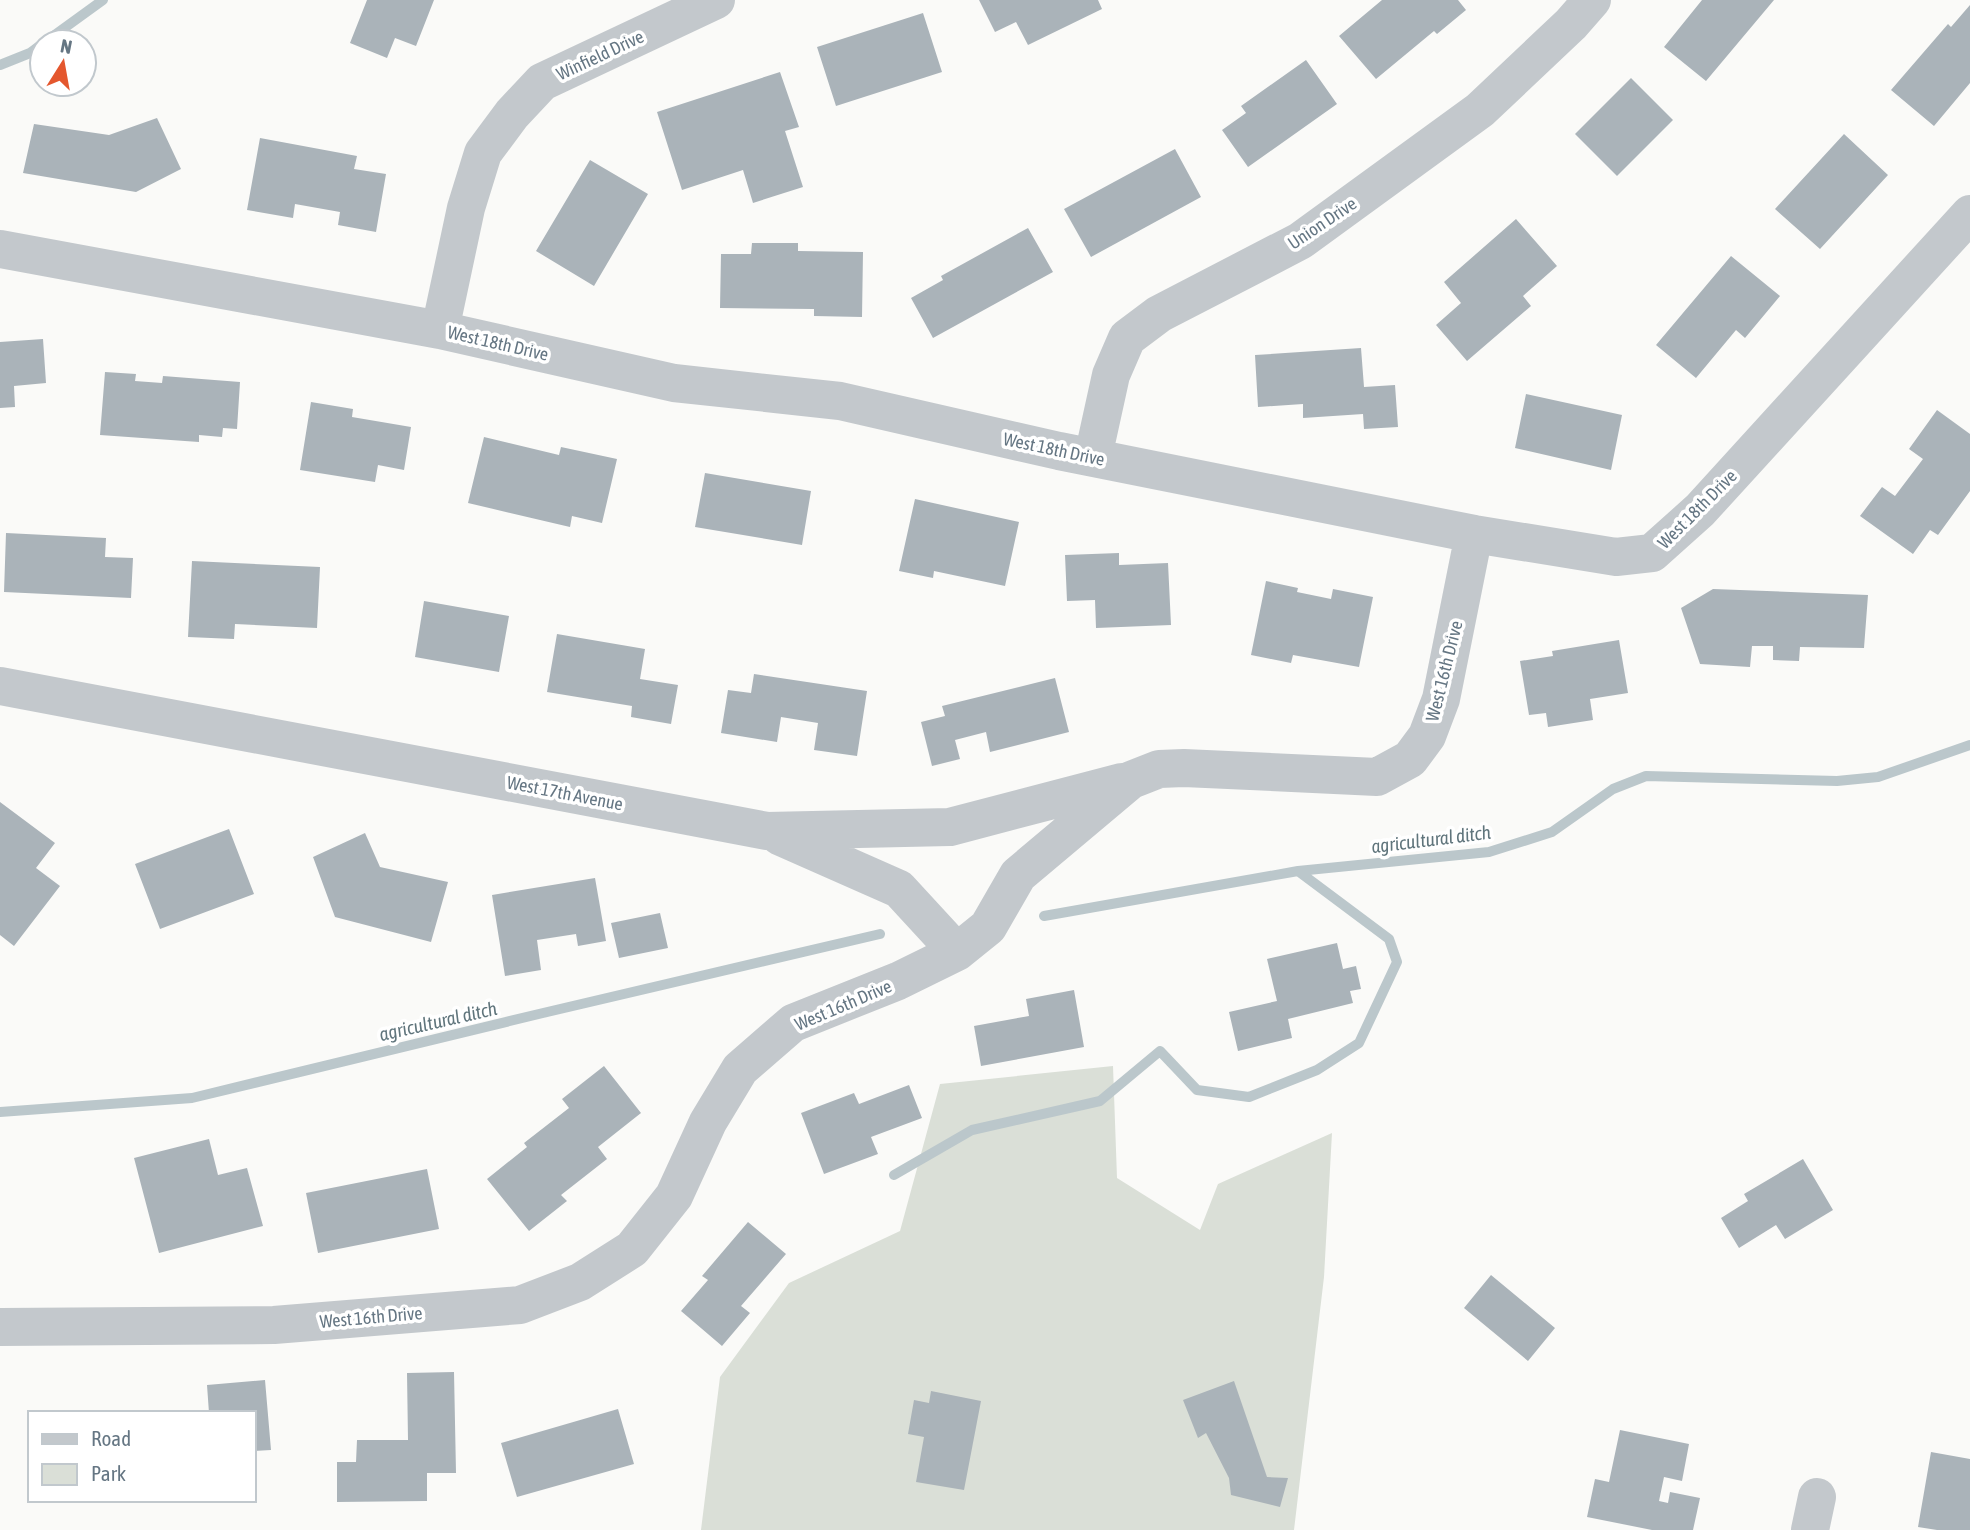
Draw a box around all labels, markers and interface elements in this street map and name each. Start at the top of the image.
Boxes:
street label: Winfield Drive [553,26,647,84]
north arrow [28,28,98,98]
text: N [59,34,74,58]
street label: Union Drive [1284,192,1360,254]
street label: West 18th Drive [445,321,551,365]
street label: West 18th Drive [1001,428,1107,470]
street label: West 18th Drive [1653,465,1741,553]
street label: West 16th Drive [1421,619,1467,723]
street label: West 17th Avenue [505,771,625,815]
water label: agricultural ditch [1370,821,1492,857]
street label: West 16th Drive [792,975,894,1035]
water label: agricultural ditch [377,997,499,1045]
street label: West 16th Drive [319,1302,423,1332]
legend [28,1411,256,1502]
text: Road [91,1426,131,1450]
text: Park [91,1461,126,1485]

